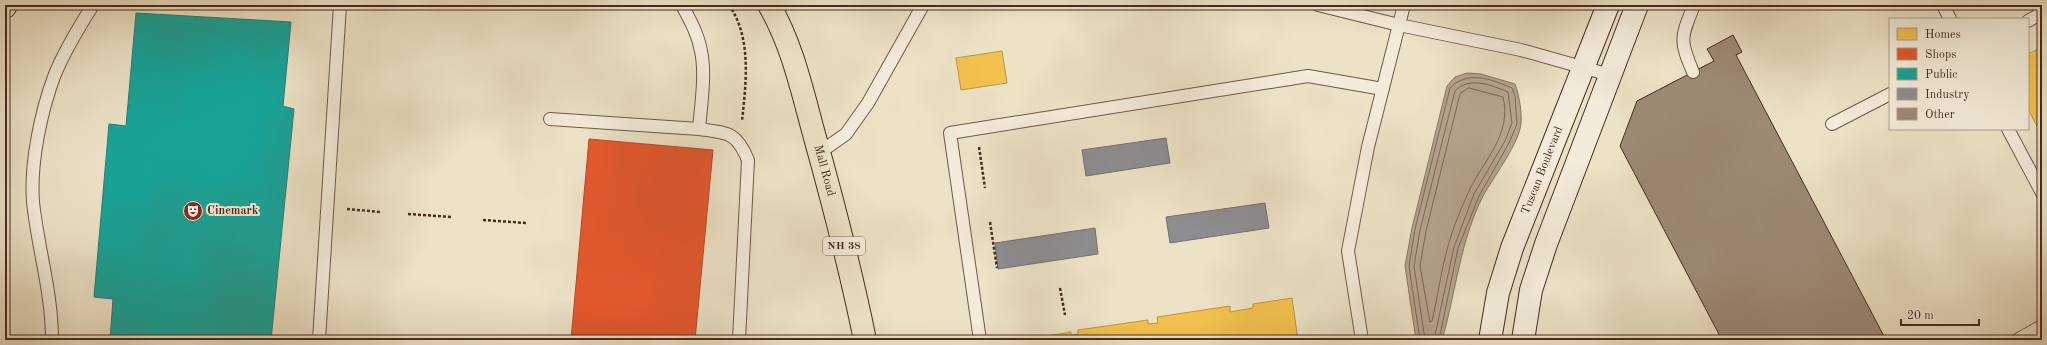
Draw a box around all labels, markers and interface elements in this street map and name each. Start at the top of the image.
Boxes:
legend [1889,18,2029,130]
text: Homes [1925,29,1961,41]
text: Shops [1925,49,1956,61]
text: Public [1925,69,1957,81]
text: Industry [1925,89,1970,101]
text: Other [1925,109,1955,121]
street label: Tuscan Boulevard [1520,125,1565,216]
street label: Mall Road [811,144,837,197]
theatre icon: Cinemark [182,200,204,222]
place label: Cinemark [207,205,259,217]
road number: NH 38 [823,237,865,255]
scale bar [1901,301,1979,327]
text: 20 m [1907,310,1934,322]

